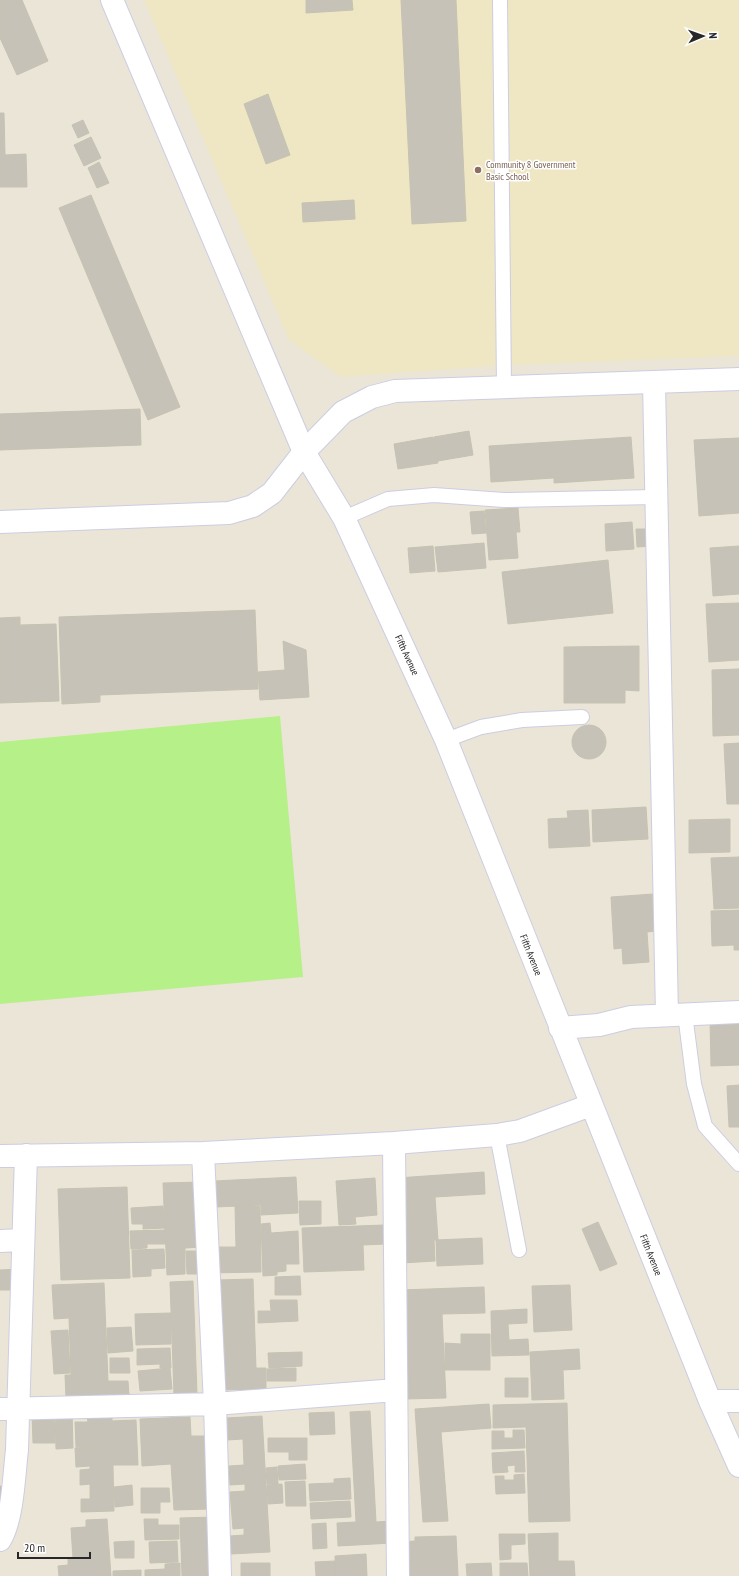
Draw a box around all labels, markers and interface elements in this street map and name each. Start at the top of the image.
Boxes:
north arrow [683,16,723,56]
text: N [706,32,720,39]
place label: Community 8 Government Basic School [486,158,576,183]
marker: Community 8 Government Basic School [473,165,483,175]
street label: Fifth Avenue [392,633,422,677]
street label: Fifth Avenue [517,933,545,977]
street label: Fifth Avenue [637,1233,665,1277]
scale bar [18,1534,90,1560]
text: 20 m [24,1540,45,1555]

